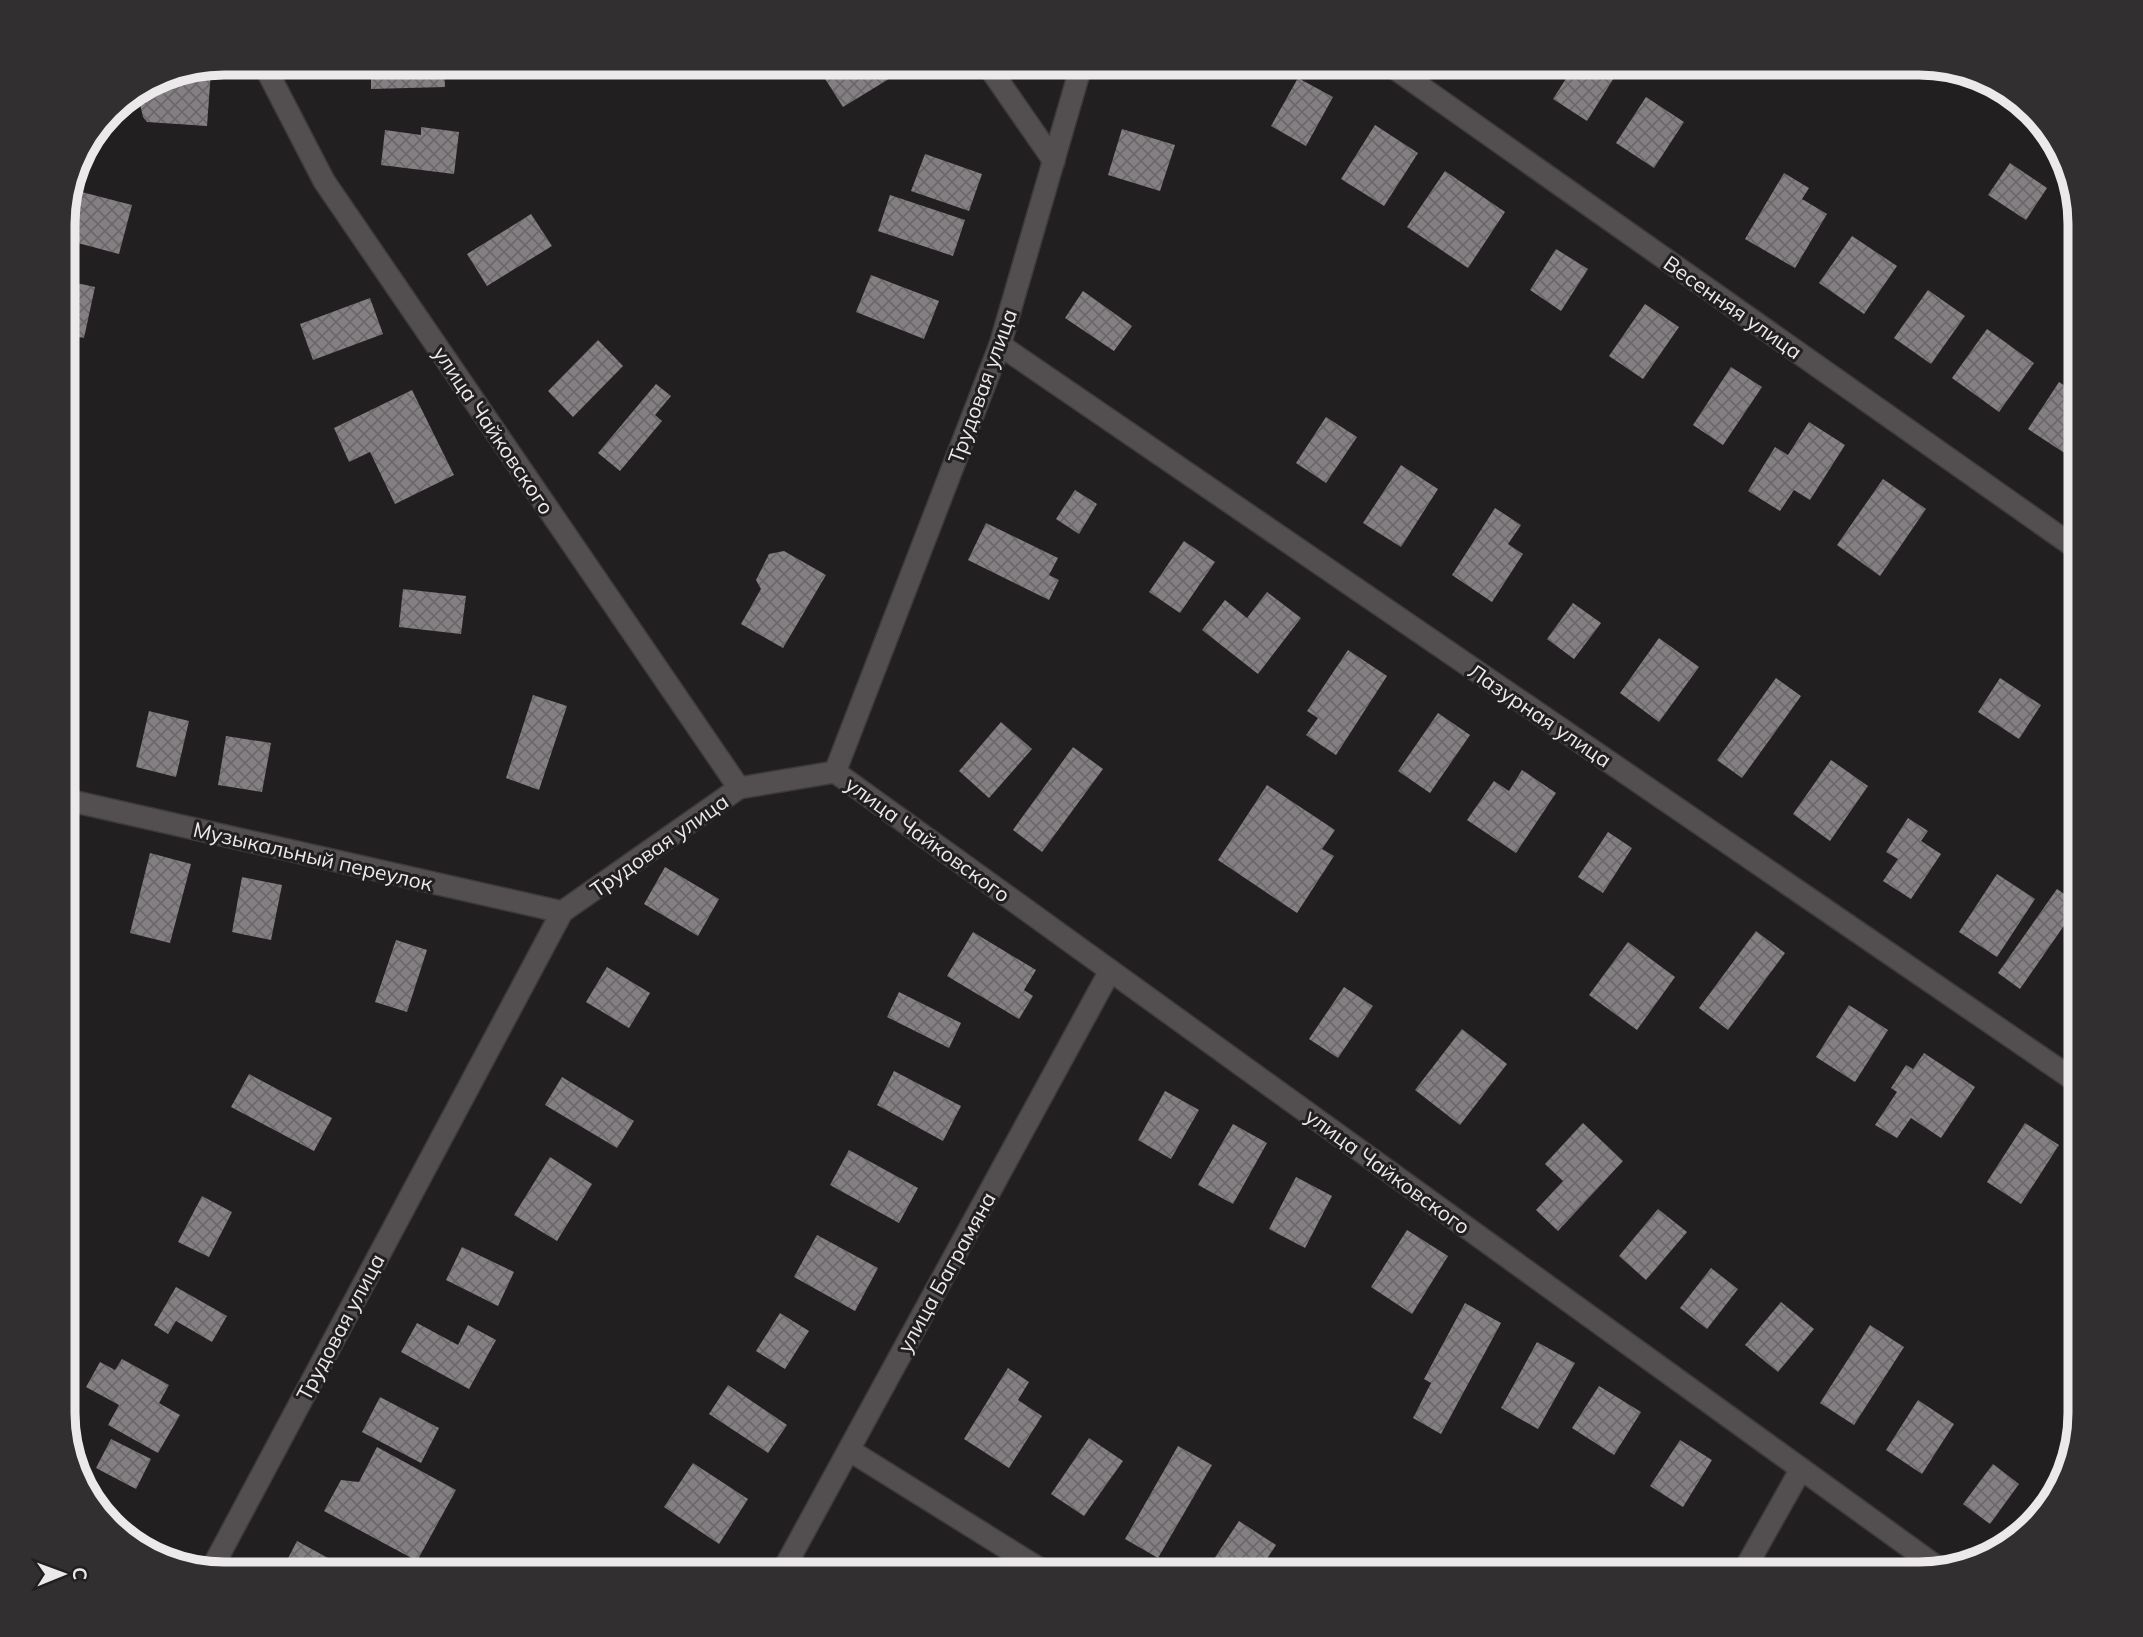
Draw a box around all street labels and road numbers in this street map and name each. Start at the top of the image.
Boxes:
street label: Весенняя улица [1659,250,1807,364]
street label: Трудовая улица [942,305,1022,467]
street label: улица Чайковского [428,341,560,519]
street label: Лазурная улица [1463,657,1617,773]
street label: улица Чайковского [841,770,1015,908]
street label: Трудовая улица [585,788,733,902]
street label: Музыкальный переулок [191,816,436,896]
street label: улица Чайковского [1301,1102,1475,1240]
street label: улица Баграмяна [891,1187,1001,1357]
street label: Трудовая улица [290,1249,390,1405]

